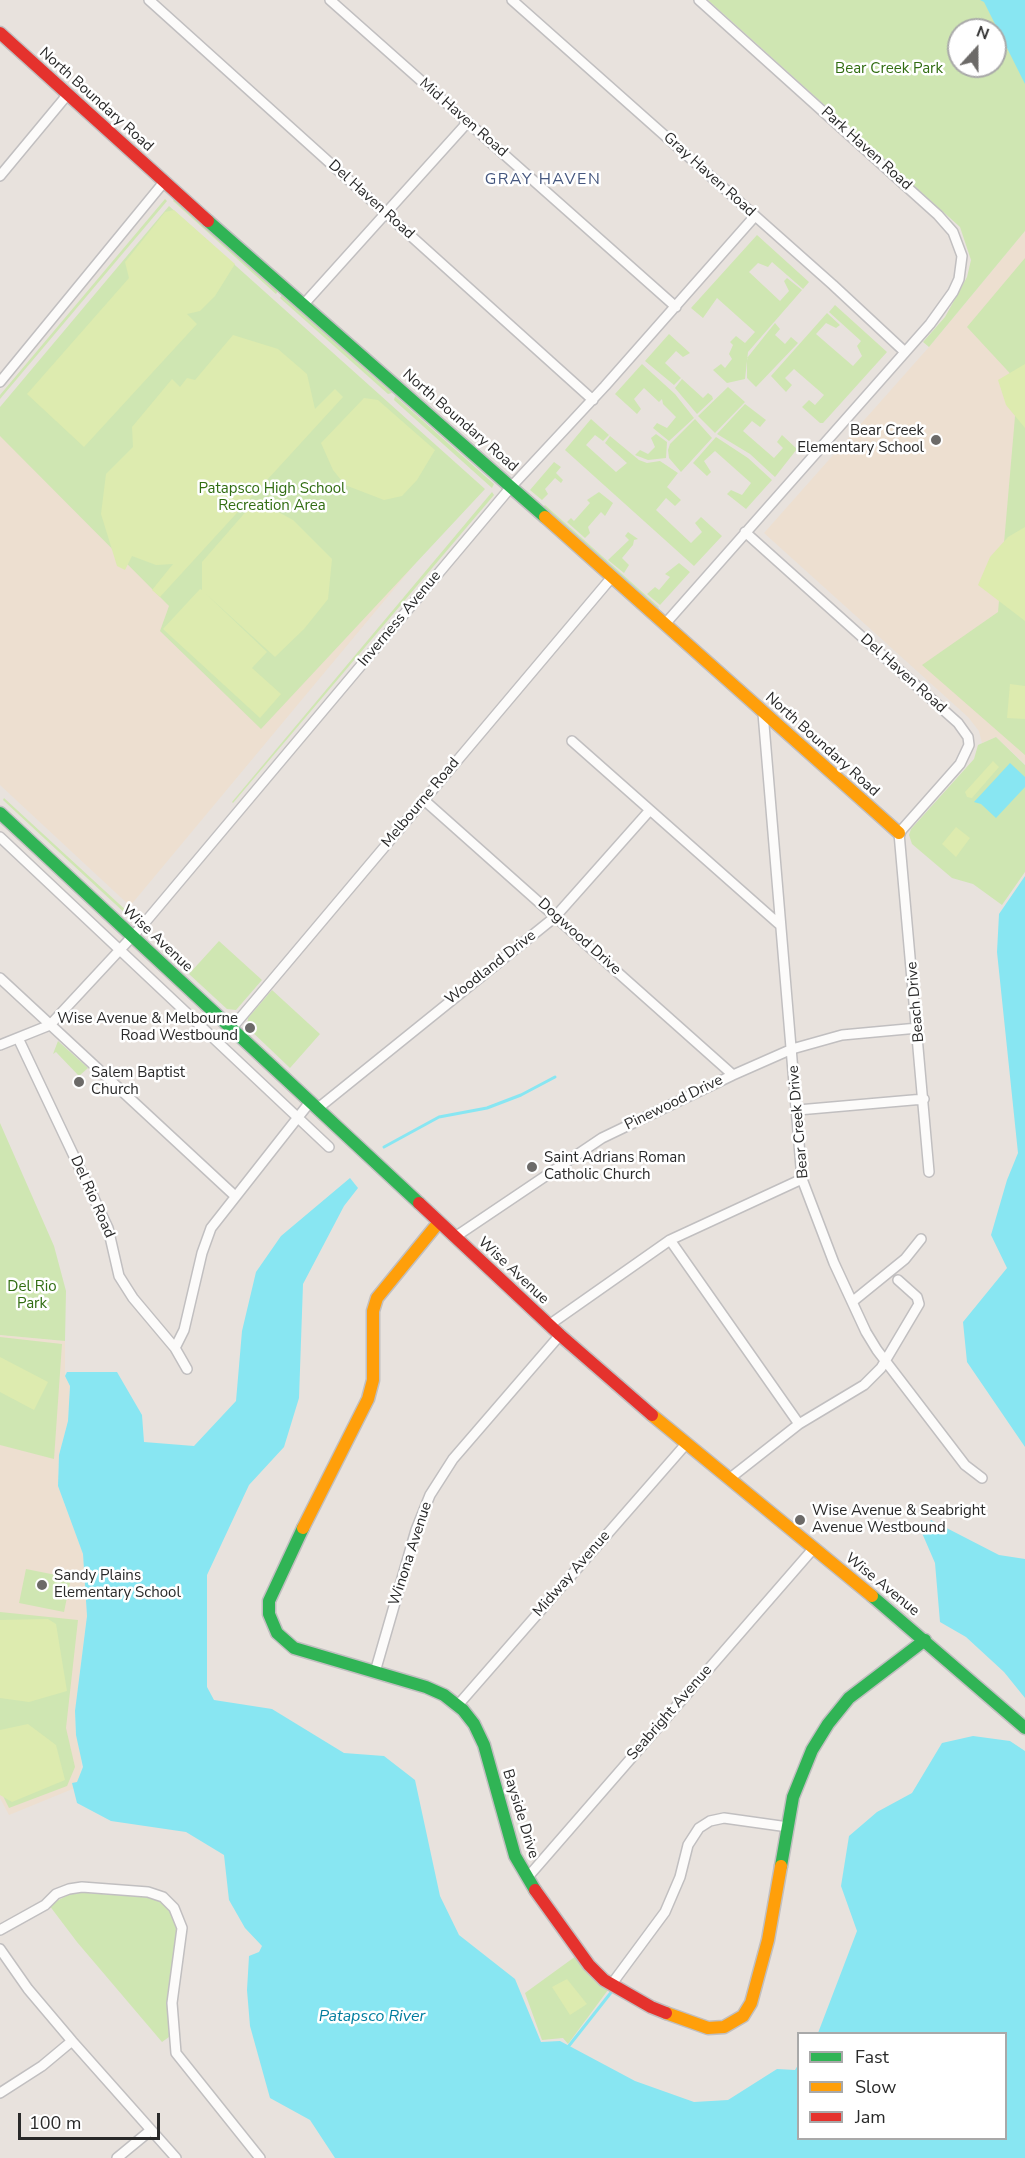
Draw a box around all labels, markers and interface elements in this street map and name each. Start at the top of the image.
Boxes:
north arrow [947,18,1007,78]
text: N [973,21,992,45]
street label: North Boundary Road [35,44,157,156]
park label: Bear Creek Park [835,60,943,78]
street label: Mid Haven Road [415,75,511,161]
street label: Park Haven Road [817,104,915,194]
street label: Gray Haven Road [659,129,759,221]
street label: Del Haven Road [324,157,418,243]
district label: GRAY HAVEN [485,170,601,190]
street label: North Boundary Road [399,366,521,476]
place label: Bear Creek Elementary School [797,422,924,457]
marker: Bear Creek Elementary School [929,433,943,447]
park label: Patapsco High School Recreation Area [198,480,346,515]
street label: Inverness Avenue [355,568,445,670]
street label: Del Haven Road [856,631,950,717]
street label: North Boundary Road [761,689,883,801]
street label: Melbourne Road [378,755,464,851]
street label: Dogwood Drive [534,895,624,979]
street label: Wise Avenue [118,902,196,976]
street label: Woodland Drive [442,927,540,1009]
street label: Beach Drive [904,961,928,1043]
place label: Wise Avenue & Melbourne Road Westbound [57,1010,238,1045]
marker: Wise Avenue & Melbourne Road Westbound [243,1021,257,1035]
place label: Salem Baptist Church [91,1064,185,1099]
street label: Bear Creek Drive [785,1065,813,1179]
street label: Pinewood Drive [622,1072,726,1134]
marker: Salem Baptist Church [72,1075,86,1089]
place label: Saint Adrians Roman Catholic Church [544,1149,686,1184]
street label: Del Rio Road [66,1153,118,1241]
marker: Saint Adrians Roman Catholic Church [525,1160,539,1174]
street label: Wise Avenue [474,1234,552,1308]
park label: Del Rio Park [7,1278,57,1313]
street label: Winona Avenue [386,1500,436,1608]
place label: Wise Avenue & Seabright Avenue Westbound [812,1502,986,1537]
marker: Wise Avenue & Seabright Avenue Westbound [793,1513,807,1527]
street label: Midway Avenue [530,1527,614,1621]
street label: Wise Avenue [841,1550,923,1620]
place label: Sandy Plains Elementary School [54,1567,181,1602]
marker: Sandy Plains Elementary School [35,1578,49,1592]
street label: Seabright Avenue [624,1662,716,1764]
street label: Bayside Drive [498,1767,542,1861]
water label: Patapsco River [319,2007,425,2027]
legend [797,2032,1007,2140]
text: Fast [855,2045,889,2069]
text: Slow [855,2075,896,2099]
scale bar [21,2101,164,2139]
text: Jam [855,2105,886,2129]
text: 100 m [29,2111,81,2135]

